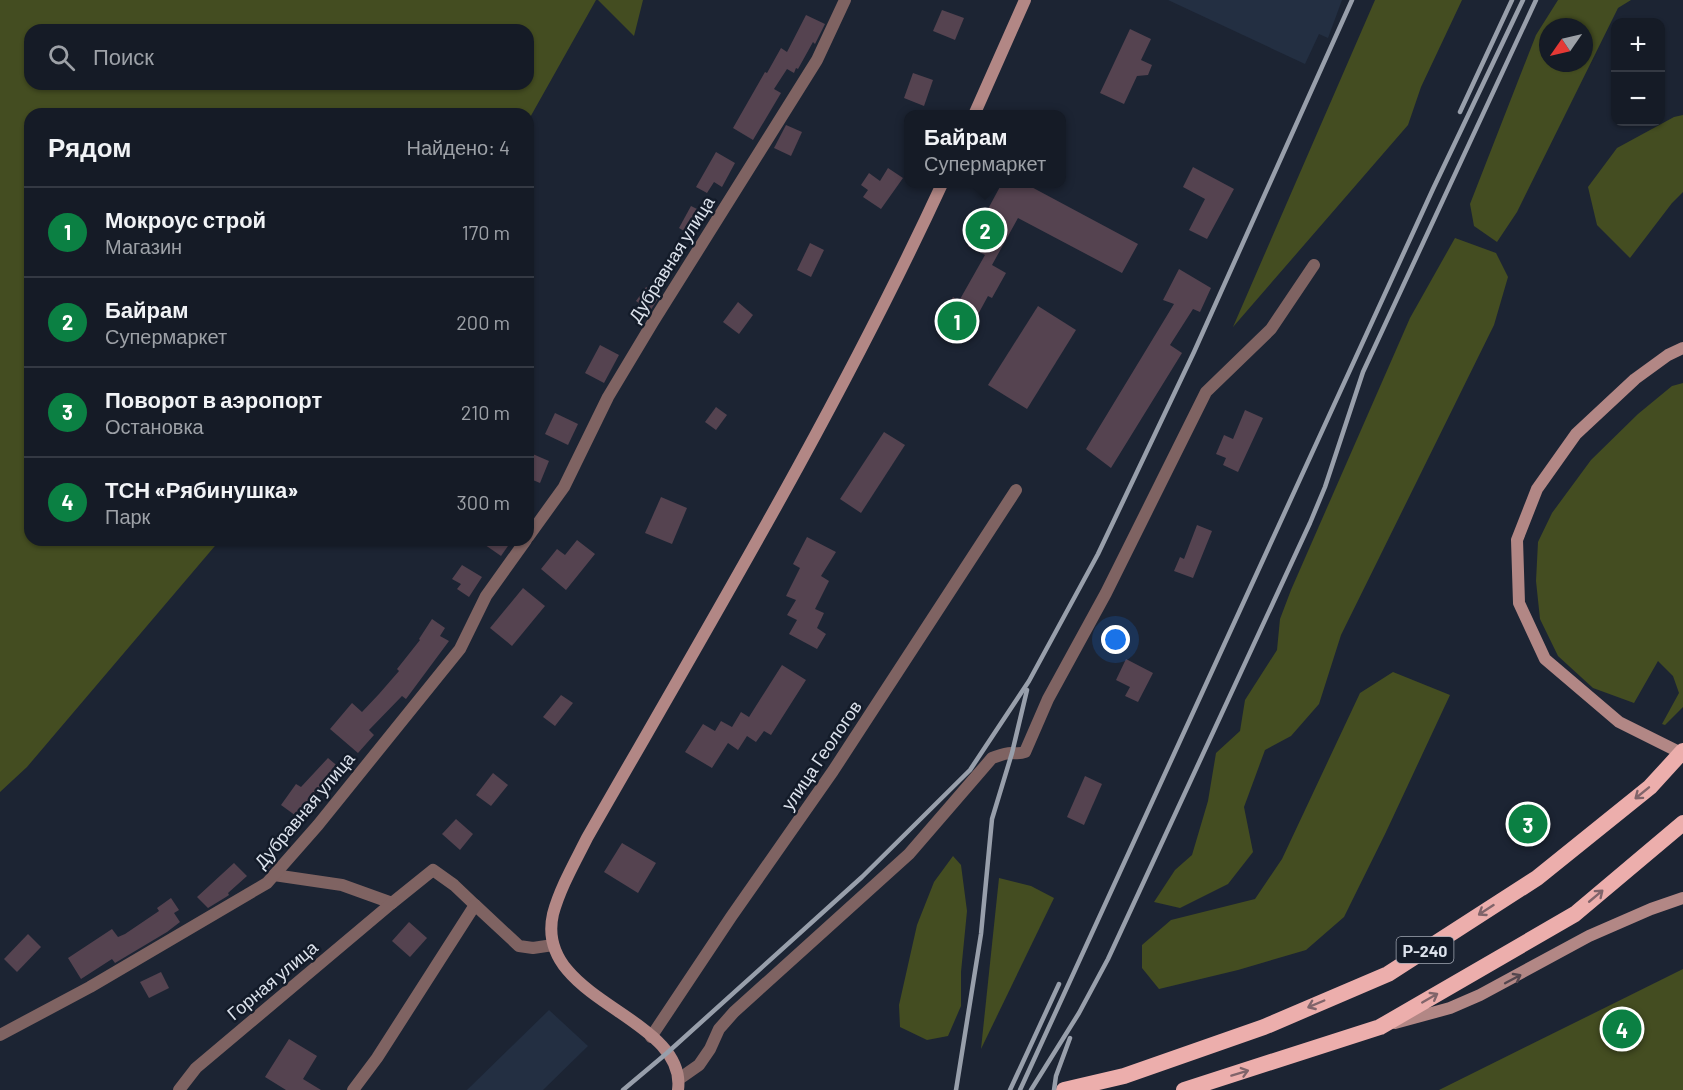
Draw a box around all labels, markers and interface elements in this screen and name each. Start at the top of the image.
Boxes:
north arrow [1539,18,1593,72]
map controls [1611,18,1665,126]
button: + [1611,18,1665,72]
search box [24,24,534,90]
icon: search [45,41,78,74]
text: Поиск [93,43,154,69]
button: − [1611,72,1665,126]
popup [904,110,1066,188]
text: Байрам [924,123,1007,149]
text: Рядом [48,131,131,162]
text: Найдено: 4 [407,135,510,159]
text: Супермаркет [924,151,1046,175]
street label: Дубравная улица [623,191,719,326]
text: Мокроус строй [105,206,266,232]
pin: 2 [966,208,1004,252]
text: 1 [64,220,71,244]
text: 170 m [462,220,510,244]
text: Магазин [105,234,182,258]
text: Байрам [105,296,189,322]
pin: 1 [938,298,976,344]
text: 2 [62,310,73,334]
text: 200 m [456,310,510,334]
text: Супермаркет [105,324,227,348]
text: Поворот в аэропорт [105,386,322,412]
text: 3 [62,400,73,424]
text: 210 m [461,400,510,424]
text: Остановка [105,414,204,438]
text: ТСН «Рябинушка» [105,476,298,502]
text: 4 [61,490,74,514]
text: 300 m [457,490,510,514]
text: Парк [105,504,150,528]
your location [1101,625,1130,654]
street label: улица Геологов [776,696,866,814]
street label: Дубравная улица [249,747,359,872]
one-way arrow [1634,787,1650,800]
pin: 3 [1508,802,1547,846]
one-way arrow [1588,889,1603,903]
one-way arrow [1479,904,1495,916]
street label: Горная улица [222,935,322,1024]
road number: Р-240 [1396,937,1454,963]
one-way arrow [1504,973,1521,985]
one-way arrow [1421,991,1438,1003]
one-way arrow [1308,999,1326,1011]
pin: 4 [1602,1006,1642,1052]
one-way arrow [1230,1067,1249,1078]

